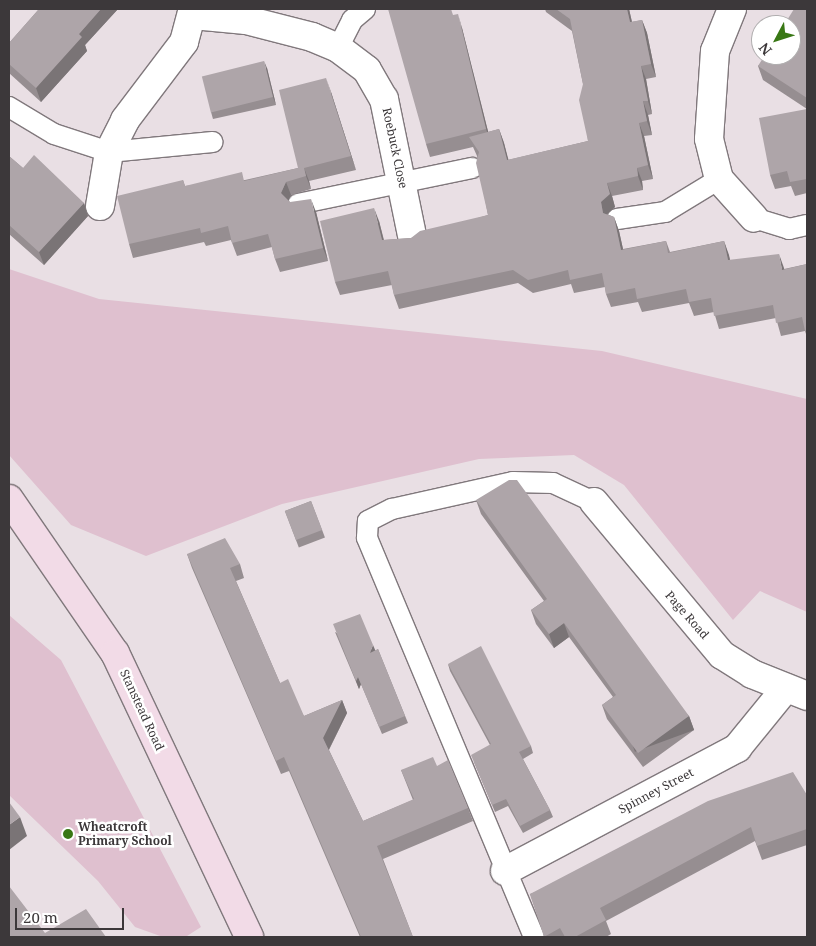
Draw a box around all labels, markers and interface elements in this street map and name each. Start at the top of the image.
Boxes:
north arrow [751,15,801,65]
text: N [754,39,776,60]
street label: Roebuck Close [379,106,411,190]
street label: Page Road [662,588,712,642]
street label: Stanstead Road [117,667,167,753]
street label: Spinney Street [616,765,696,817]
place label: Wheatcroft Primary School [78,820,172,848]
marker: Wheatcroft Primary School [62,828,74,840]
scale bar [18,898,126,930]
text: 20 m [23,907,58,927]

